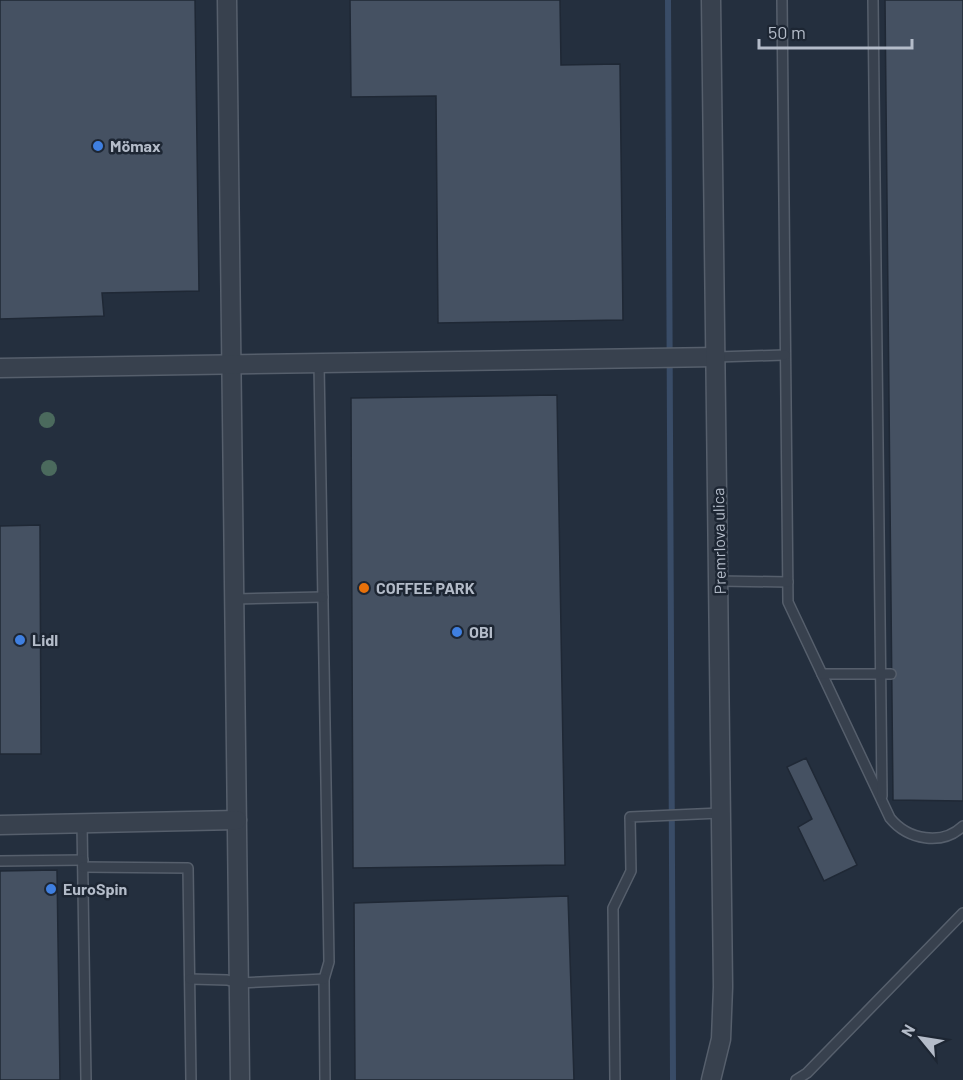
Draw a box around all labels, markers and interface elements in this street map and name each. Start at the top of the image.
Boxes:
scale bar [759,12,912,50]
text: 50 m [768,21,806,43]
place label: Mömax [110,136,161,155]
marker: Mömax [91,139,105,153]
street label: Premrlova ulica [708,488,729,594]
place label: COFFEE PARK [376,578,475,597]
marker: COFFEE PARK [357,581,371,595]
place label: OBI [469,622,493,641]
marker: OBI [450,625,464,639]
place label: Lidl [32,630,58,649]
marker: Lidl [13,633,27,647]
place label: EuroSpin [63,879,127,898]
marker: EuroSpin [44,882,58,896]
north arrow [891,1008,951,1068]
text: N [897,1021,918,1040]

